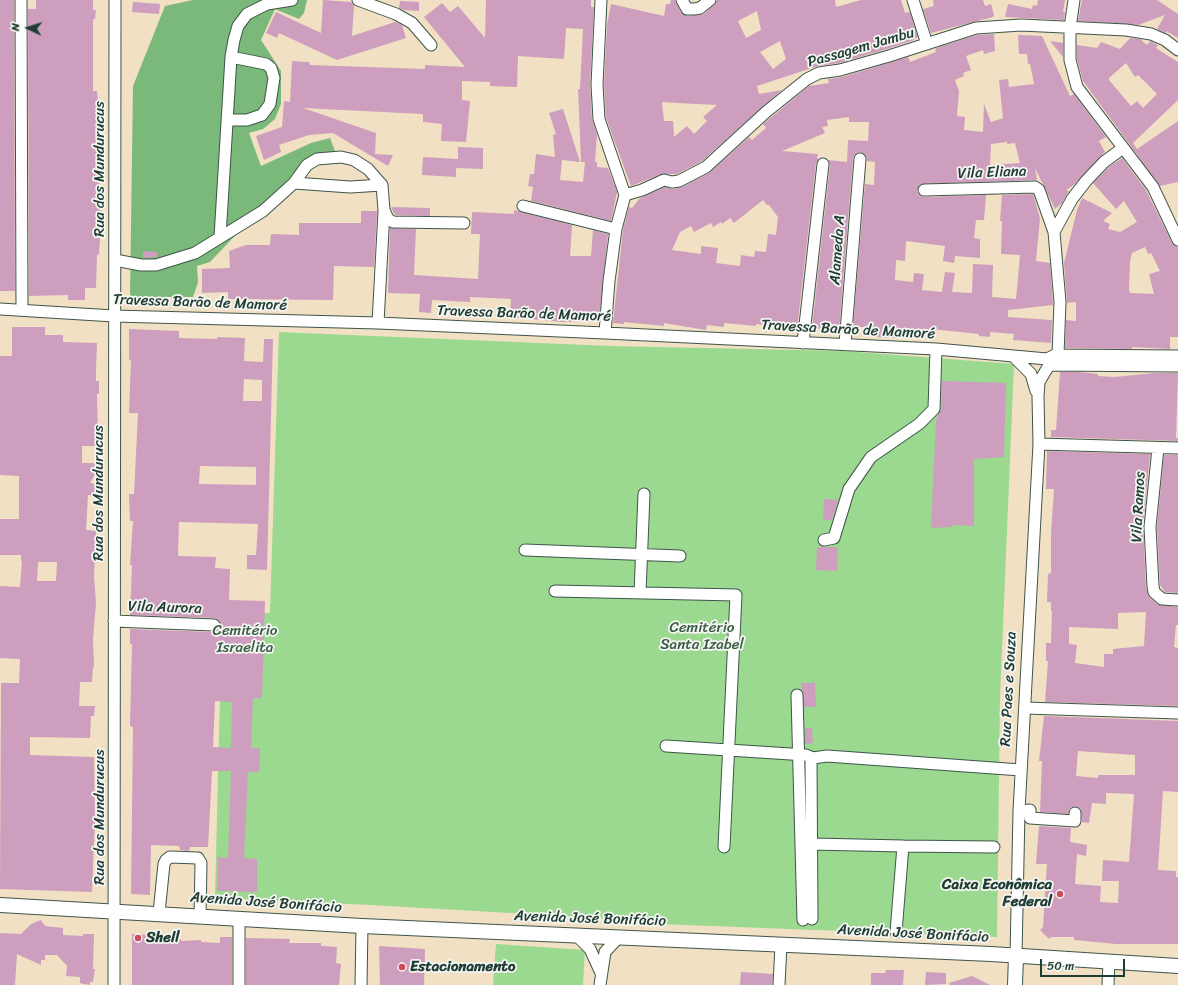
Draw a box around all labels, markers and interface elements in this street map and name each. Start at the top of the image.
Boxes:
north arrow [8,8,48,48]
text: N [6,23,25,32]
street label: Passagem Jambu [805,24,917,72]
street label: Rua dos Mundurucus [91,101,109,237]
street label: Vila Eliana [957,163,1027,183]
street label: Alameda A [827,214,849,286]
street label: Travessa Barão de Mamoré [113,291,287,315]
street label: Travessa Barão de Mamoré [437,302,611,326]
street label: Travessa Barão de Mamoré [760,316,936,344]
street label: Rua dos Mundurucus [90,425,108,561]
street label: Vila Ramos [1128,471,1150,543]
street label: Vila Aurora [128,598,202,618]
park label: Cemitério Santa Izabel [660,619,744,654]
park label: Cemitério Israelita [213,622,277,657]
street label: Rua Paes e Souza [997,631,1021,747]
street label: Rua dos Mundurucus [91,749,109,885]
place label: Caixa Econômica Federal [942,876,1052,911]
street label: Avenida José Bonifácio [190,889,342,917]
marker: Caixa Econômica Federal [1055,889,1065,899]
street label: Avenida José Bonifácio [514,907,666,931]
street label: Avenida José Bonifácio [837,921,989,947]
place label: Shell [146,929,180,947]
marker: Shell [133,933,143,943]
scale bar [1042,951,1127,977]
text: 50 m [1047,955,1074,977]
place label: Estacionamento [410,958,515,976]
marker: Estacionamento [397,962,407,972]

